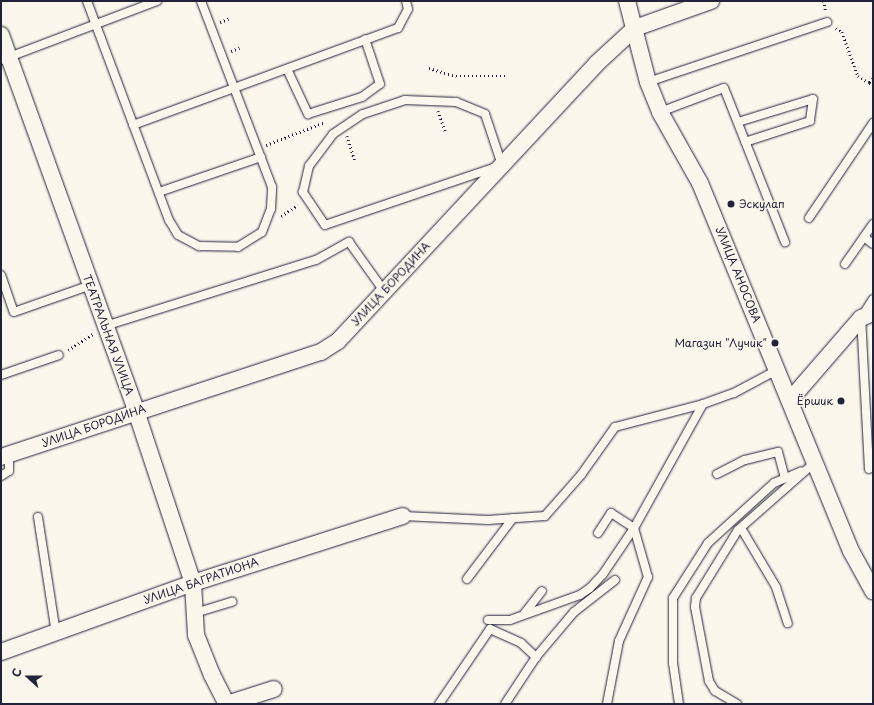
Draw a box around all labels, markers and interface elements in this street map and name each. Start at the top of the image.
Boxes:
place label: Эскулап [739,197,785,211]
marker: Эскулап [726,199,736,209]
street label: УЛИЦА АНОСОВА [713,225,763,325]
street label: УЛИЦА БОРОДИНА [349,239,433,329]
street label: ТЕАТРАЛЬНАЯ УЛИЦА [80,273,136,397]
place label: Магазин "Лучик" [674,336,767,350]
marker: Магазин "Лучик" [770,338,780,348]
place label: Ёршик [797,394,833,408]
marker: Ёршик [836,396,846,406]
street label: УЛИЦА БОРОДИНА [40,402,148,450]
street label: УЛИЦА БАГРАТИОНА [142,555,260,607]
north arrow [8,657,48,697]
text: С [7,666,26,679]

